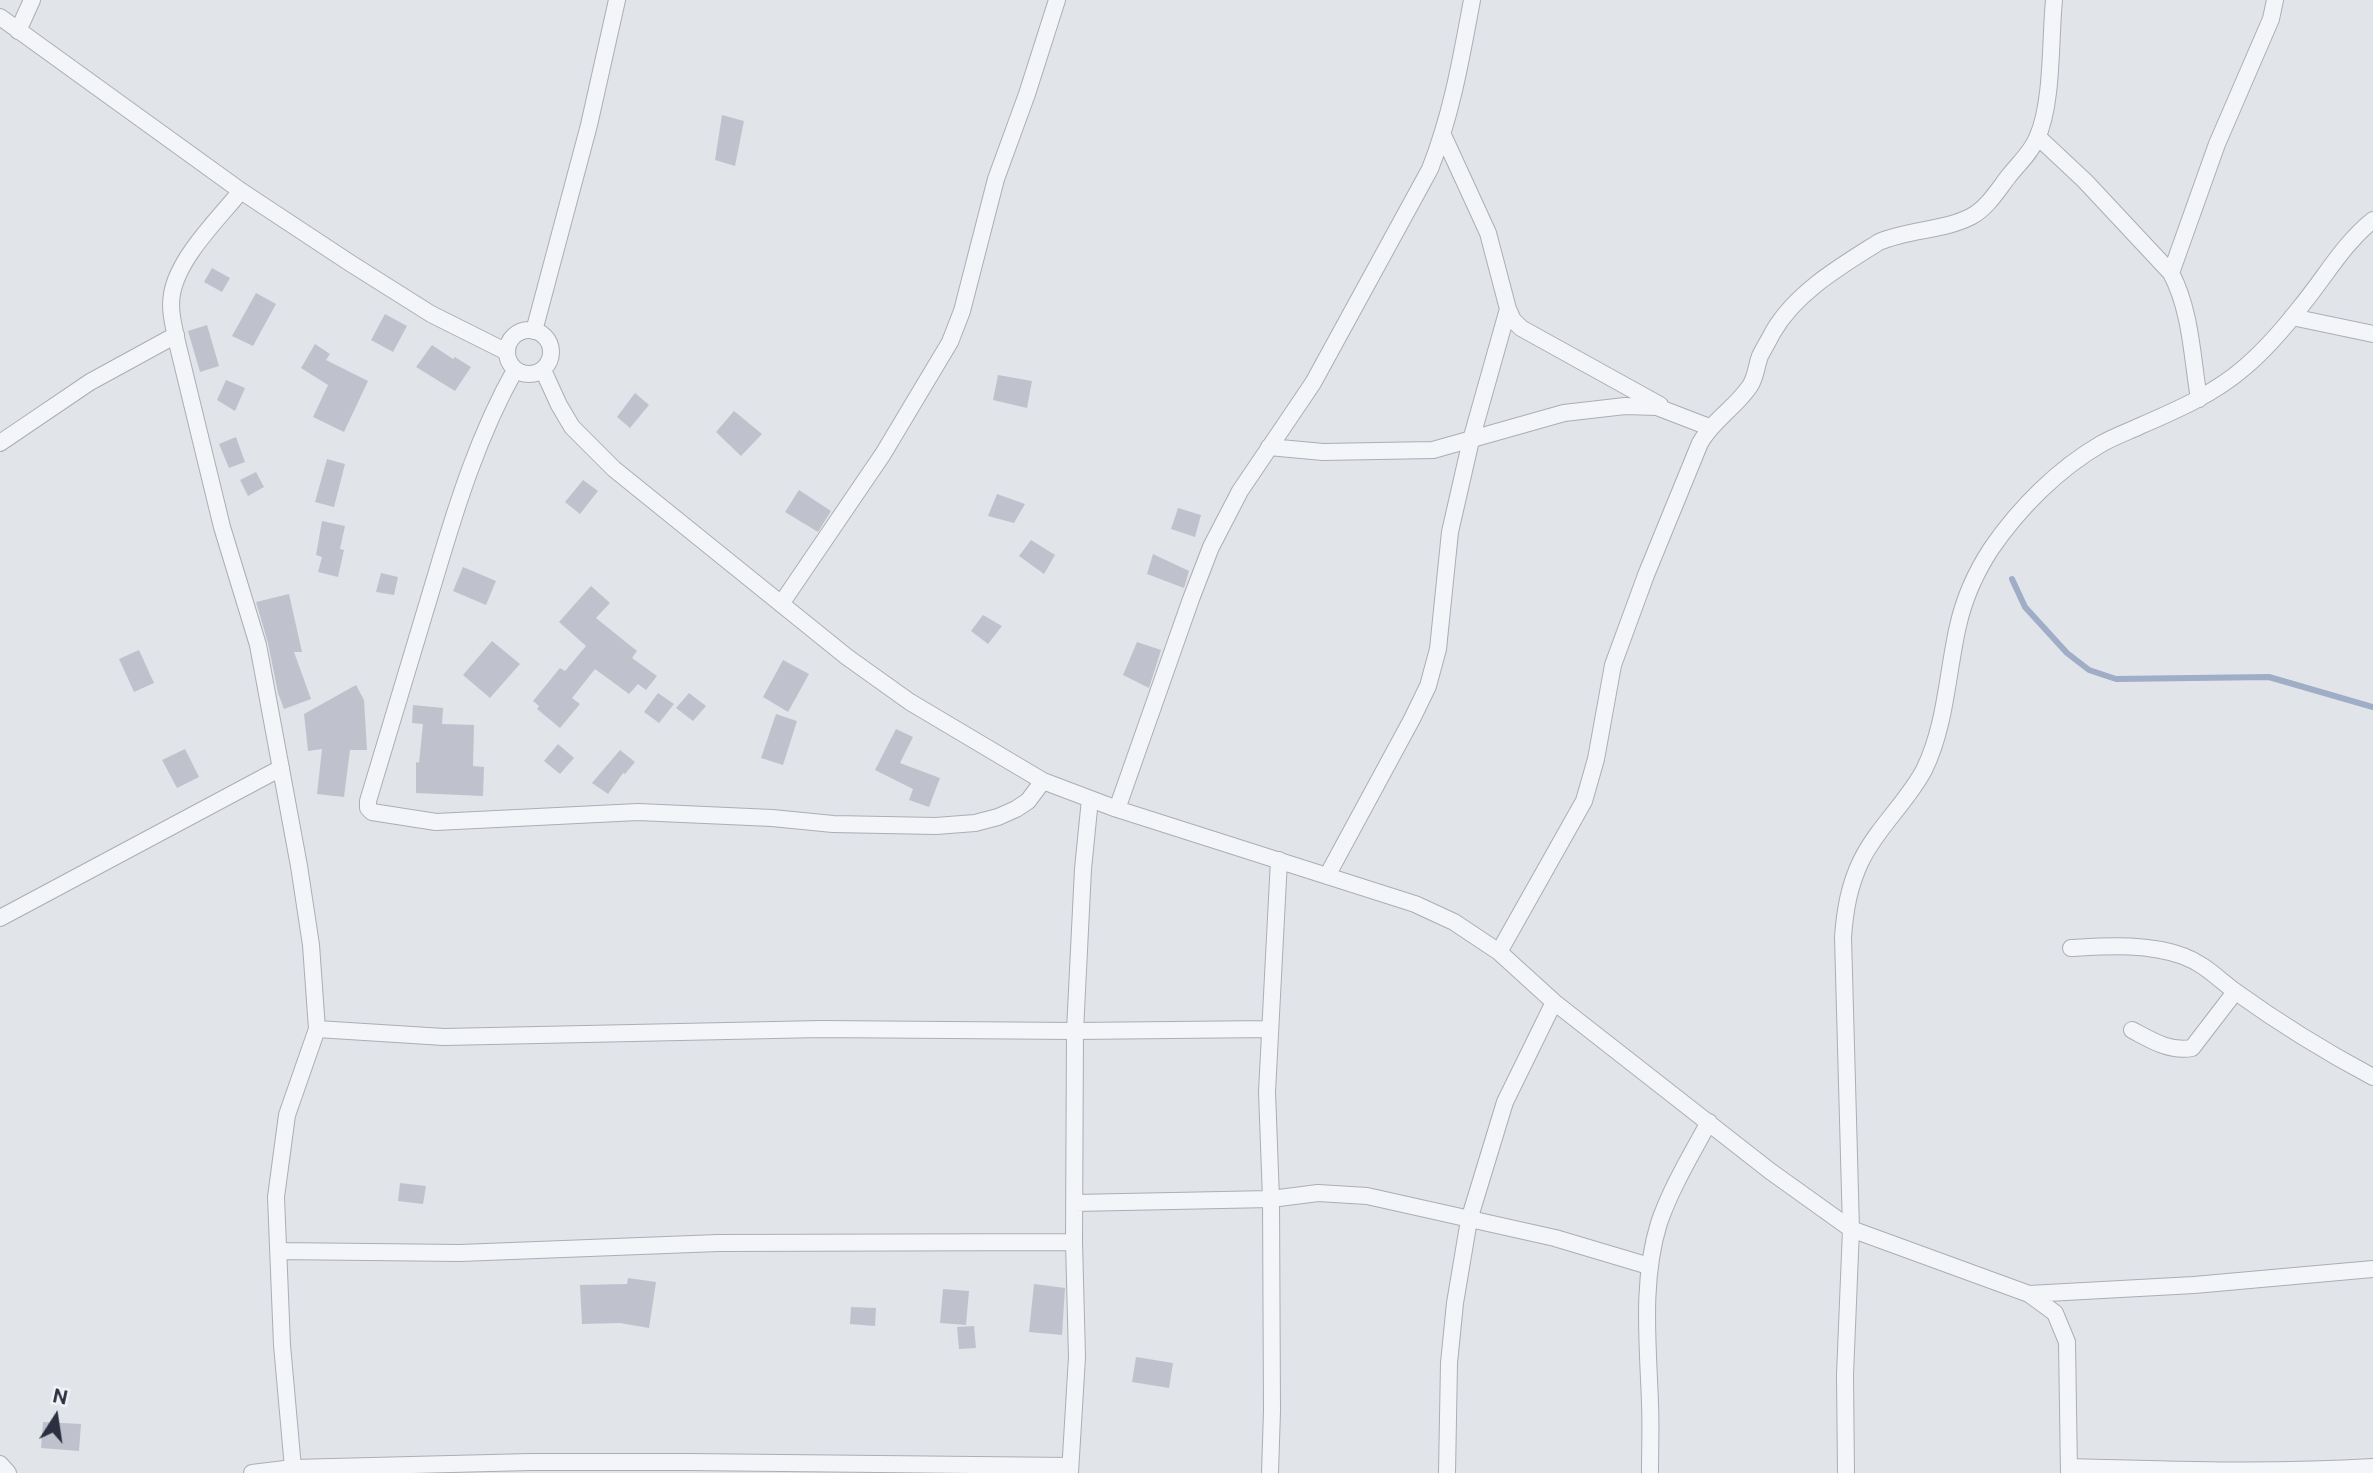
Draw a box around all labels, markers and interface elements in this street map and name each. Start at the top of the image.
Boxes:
north arrow [21,1382,91,1452]
text: N [51,1384,70,1409]

